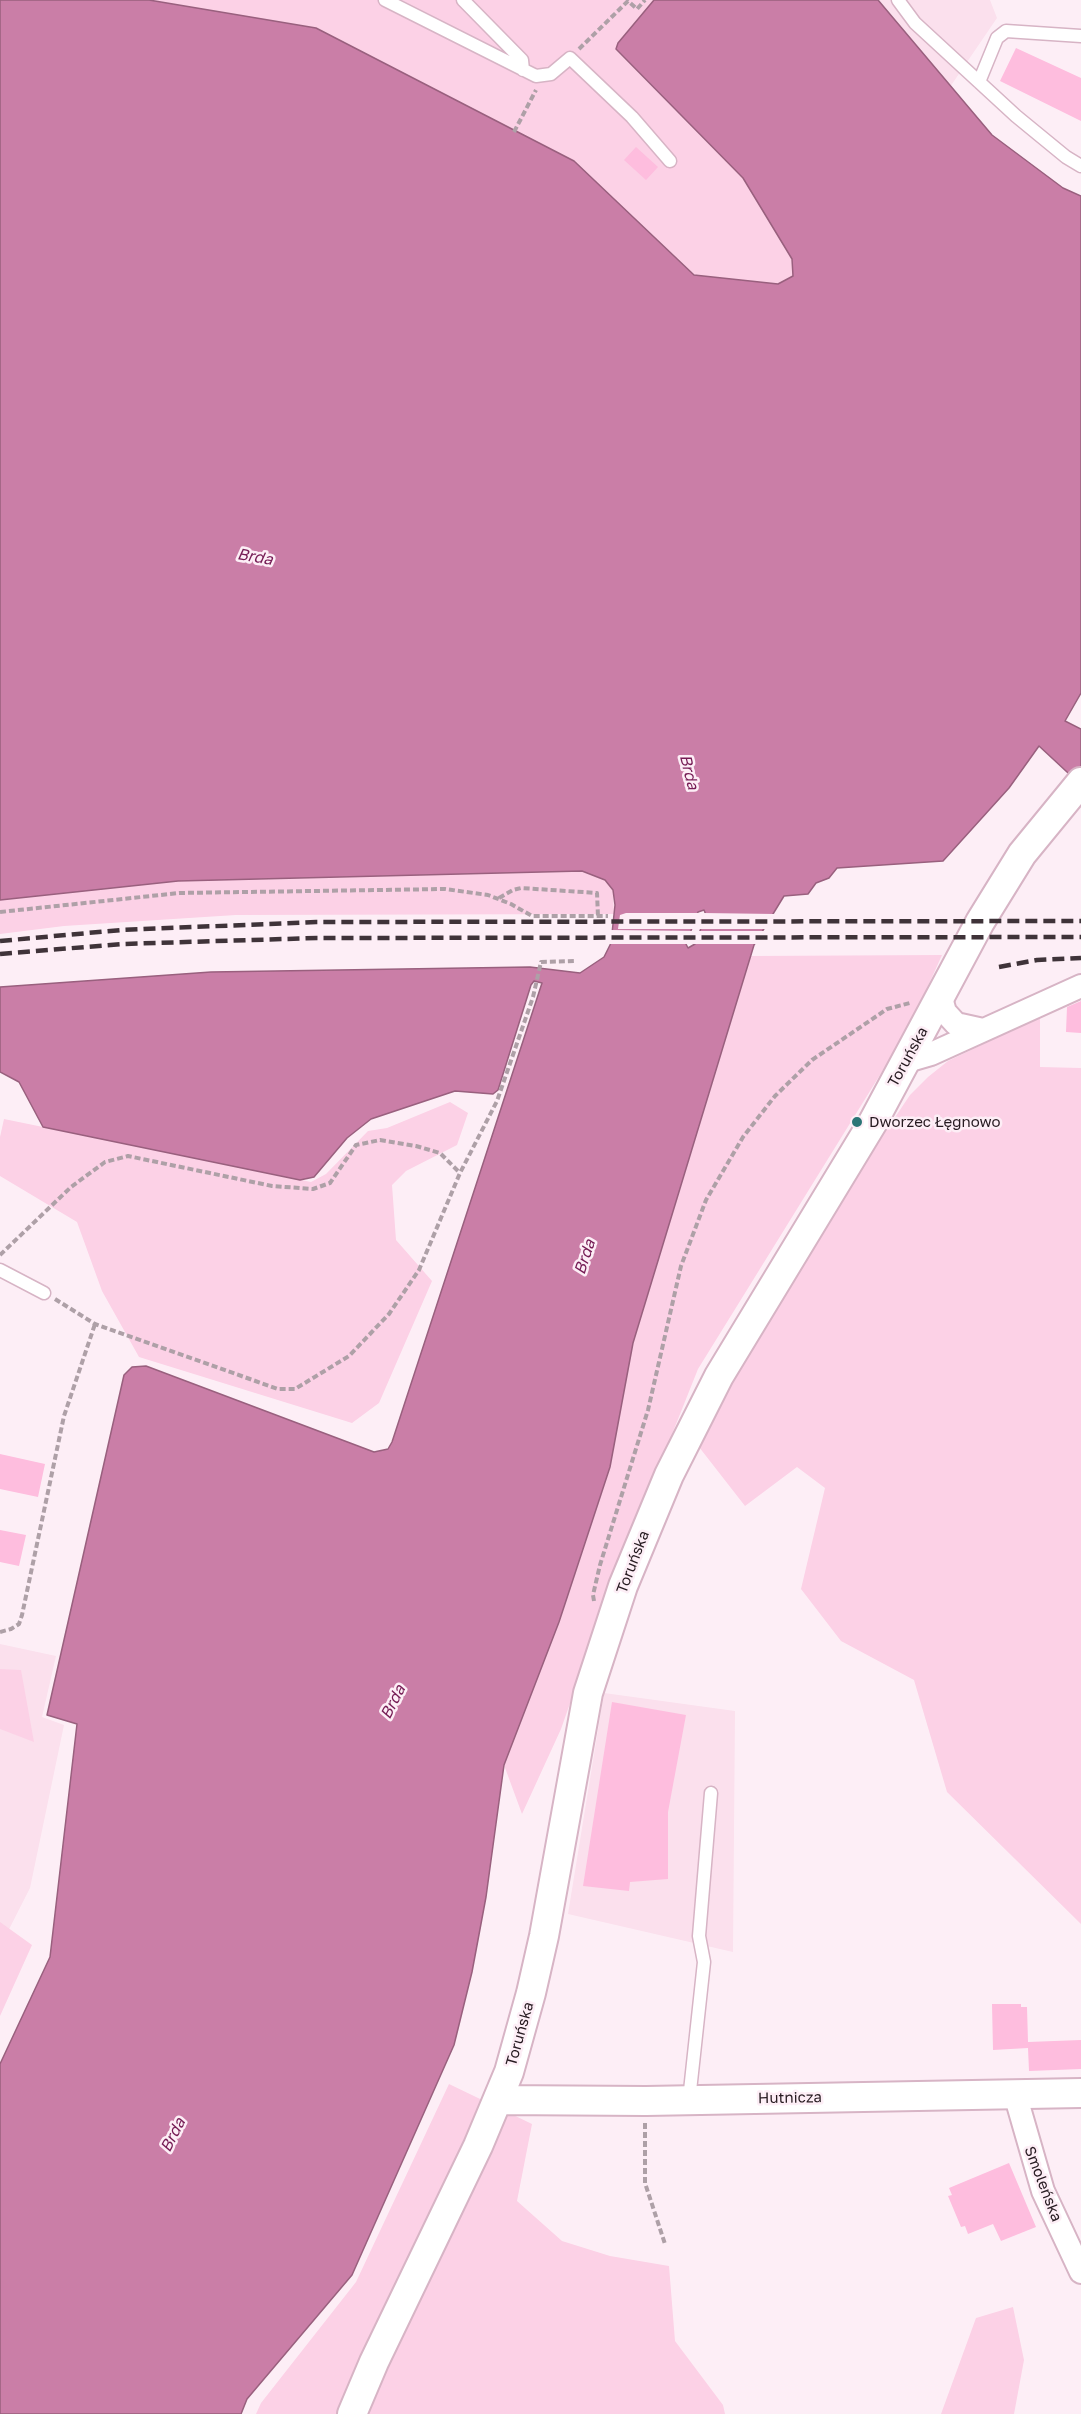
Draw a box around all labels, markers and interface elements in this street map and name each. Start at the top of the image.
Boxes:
water label: Brda [236,544,274,570]
water label: Brda [675,752,703,792]
street label: Toruńska [884,1024,932,1090]
place label: Dworzec Łęgnowo [869,1113,1000,1131]
marker: Dworzec Łęgnowo [850,1115,864,1129]
water label: Brda [570,1237,600,1277]
street label: Toruńska [613,1528,653,1596]
water label: Brda [376,1682,410,1722]
street label: Toruńska [502,2000,538,2068]
street label: Hutnicza [758,2088,822,2108]
water label: Brda [156,2115,190,2155]
street label: Smoleńska [1020,2144,1066,2224]

